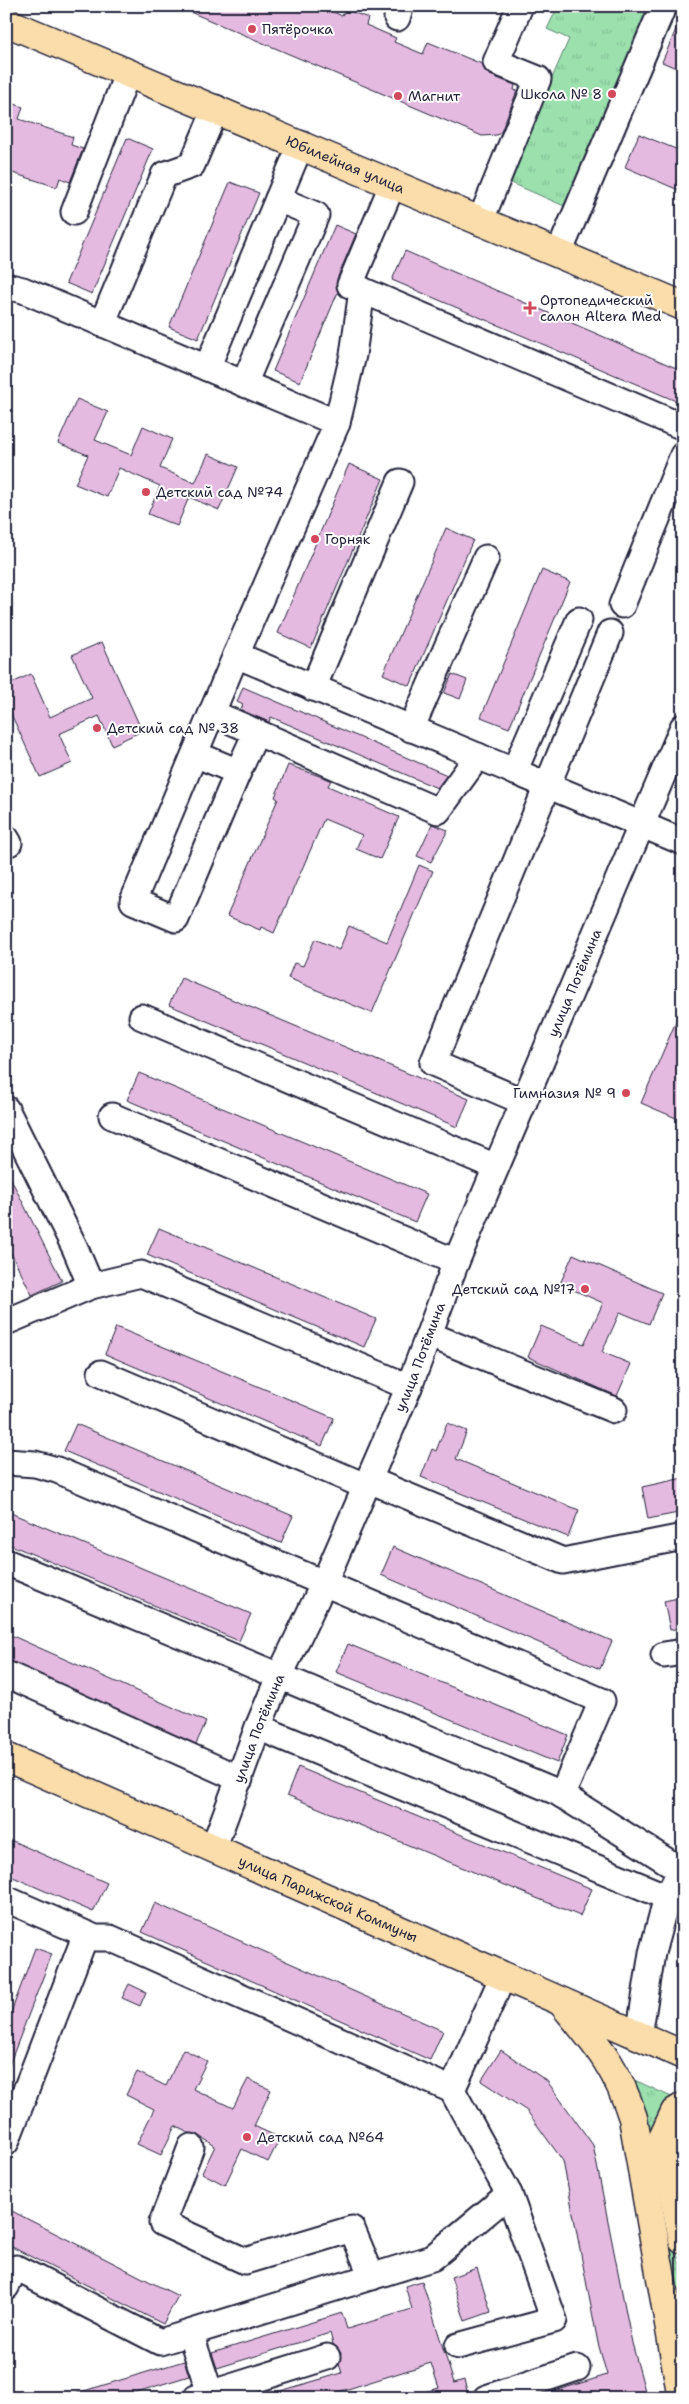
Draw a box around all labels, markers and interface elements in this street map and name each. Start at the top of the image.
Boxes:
place label: Пятёрочка [262,20,333,38]
marker: Пятёрочка [246,23,258,35]
place label: Школа № 8 [520,85,602,103]
place label: Магнит [408,87,461,105]
marker: Школа № 8 [606,88,618,100]
marker: Магнит [392,90,404,102]
street label: Юбилейная улица [283,131,408,197]
place label: Ортопедический салон Altera Med [540,291,662,325]
marker: Ортопедический салон Altera Med [524,302,536,314]
place label: Детский сад №74 [156,483,283,501]
marker: Детский сад №74 [140,486,152,498]
place label: Горняк [325,530,371,548]
marker: Горняк [309,533,321,545]
place label: Детский сад № 38 [107,719,239,737]
marker: Детский сад № 38 [91,722,103,734]
street label: улица Потёмина [544,926,606,1040]
place label: Гимназия № 9 [513,1084,616,1102]
marker: Гимназия № 9 [620,1087,632,1099]
place label: Детский сад №17 [452,1280,575,1298]
marker: Детский сад №17 [579,1283,591,1295]
street label: улица Потёмина [390,1299,449,1415]
street label: улица Потёмина [229,1671,288,1785]
street label: улица Парижской Коммуны [236,1852,420,1946]
place label: Детский сад №64 [257,2128,384,2146]
marker: Детский сад №64 [241,2131,253,2143]

